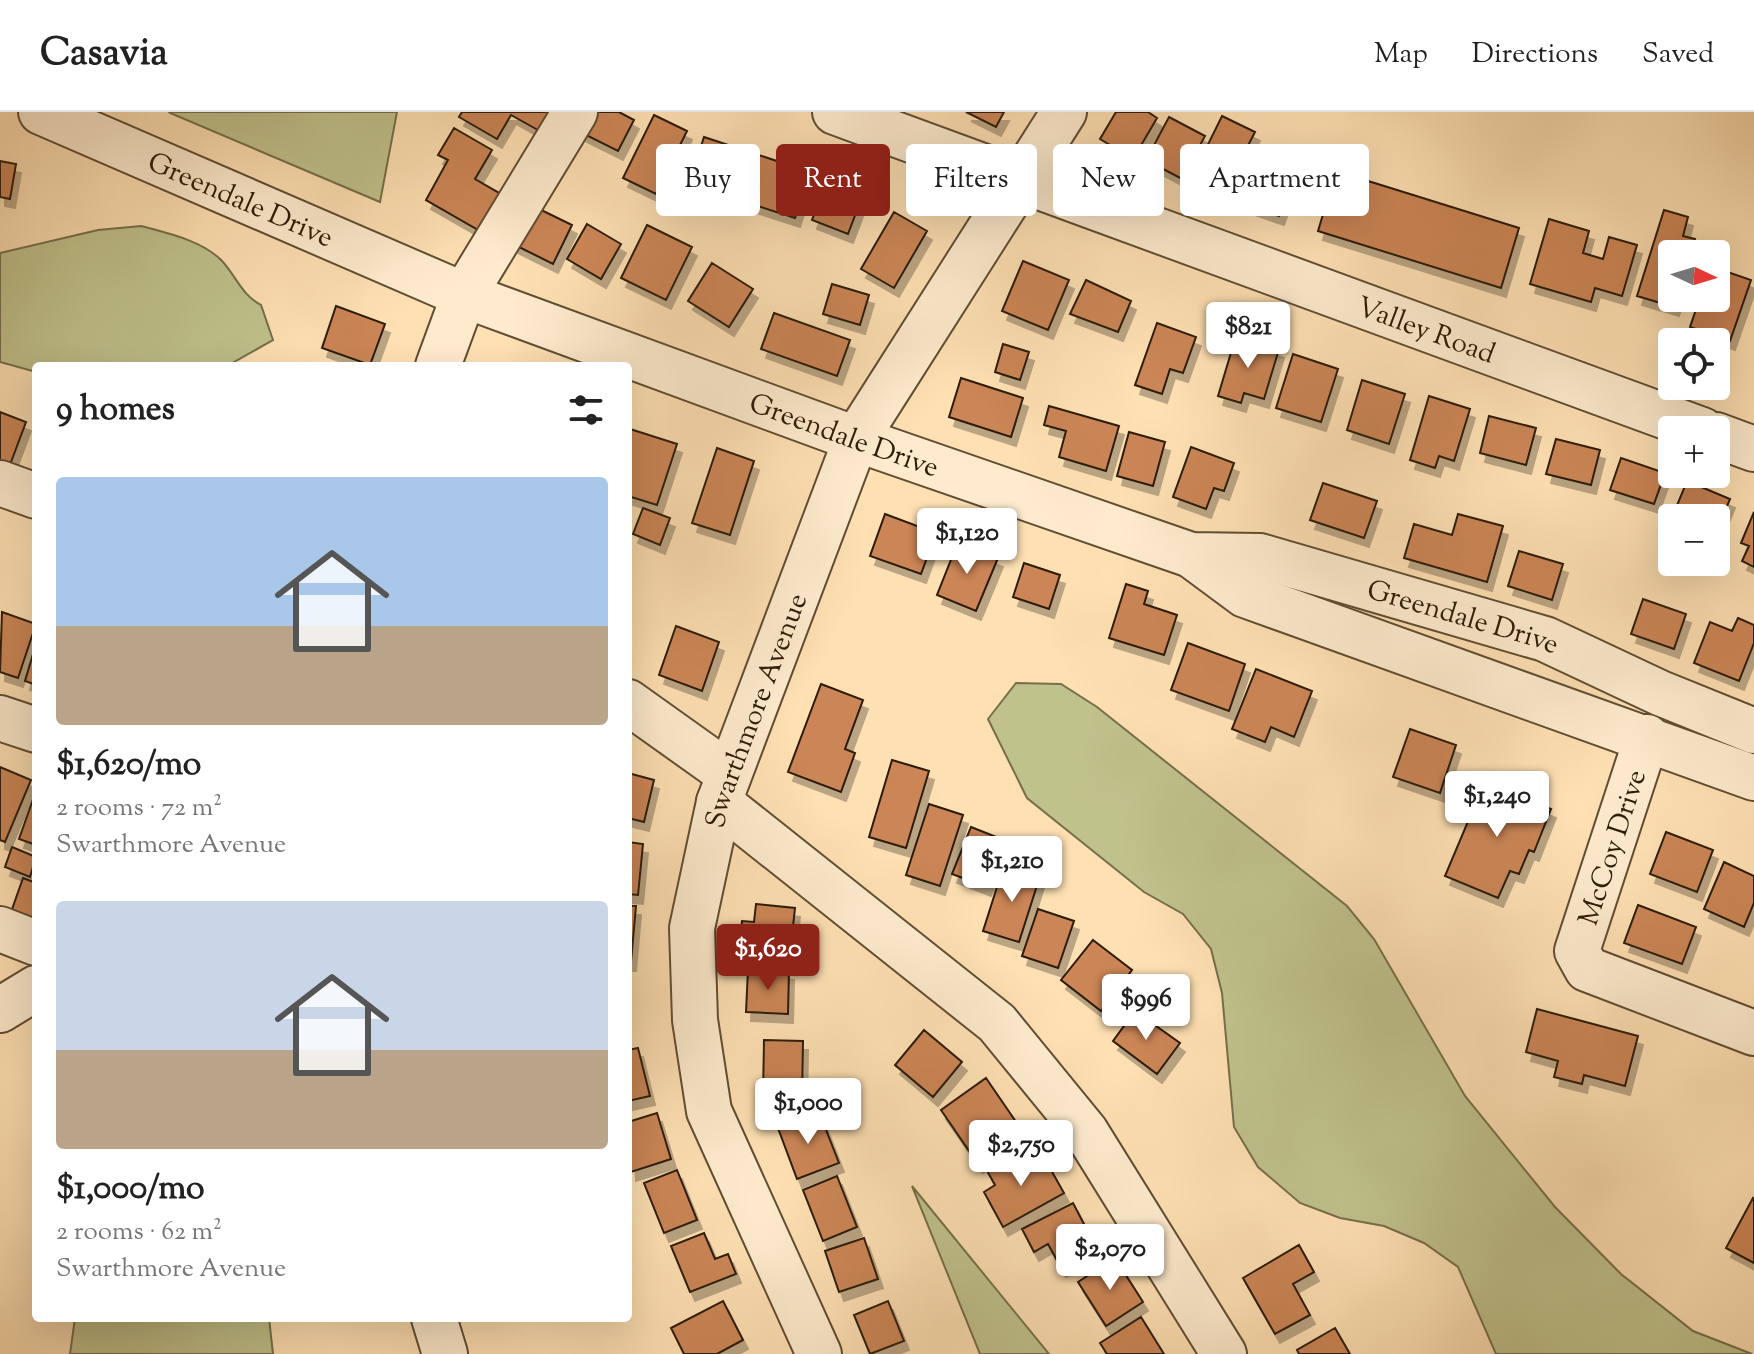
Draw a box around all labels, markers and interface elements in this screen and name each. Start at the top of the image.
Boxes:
text: Casavia [40,28,168,82]
text: Map [1374,35,1428,75]
text: Directions [1472,35,1598,75]
text: Saved [1642,35,1714,75]
street label: Greendale Drive [141,144,339,259]
chip: Buy [656,144,760,216]
chip: Rent [776,144,890,216]
chip: Filters [906,144,1037,216]
chip: New [1053,144,1164,216]
chip: Apartment [1180,144,1369,216]
north arrow [1658,240,1730,312]
map controls [1658,240,1730,576]
street label: Valley Road [1351,288,1500,376]
pin: $821 [1201,302,1295,370]
text: $821 [1224,309,1272,346]
button: locate [1658,328,1730,400]
street label: Greendale Drive [743,384,944,489]
text: 9 homes [56,386,175,435]
icon: filters [564,388,608,432]
button: + [1658,416,1730,488]
button: − [1658,504,1730,576]
pin: $1,120 [902,508,1032,576]
text: $1,120 [935,515,999,552]
icon: home [260,529,404,673]
street label: Greendale Drive [1362,571,1565,666]
street label: Swarthmore Avenue [697,588,819,832]
text: $1,620/mo [56,741,201,790]
street label: McCoy Drive [1570,765,1658,931]
pin: $1,240 [1432,771,1562,839]
text: $1,240 [1463,778,1531,815]
text: 2 rooms · 72 m² [56,790,222,827]
text: Swarthmore Avenue [56,827,286,864]
pin: $1,210 [947,836,1077,904]
text: $1,210 [980,843,1044,880]
pin: $1,620 [703,924,833,992]
text: $1,620 [734,931,802,968]
icon: home [260,953,404,1097]
pin: $996 [1099,974,1193,1042]
text: $996 [1120,981,1172,1018]
pin: $1,000 [743,1078,873,1146]
text: $1,000 [773,1085,843,1122]
pin: $2,750 [956,1120,1086,1188]
text: $2,750 [987,1127,1055,1164]
text: $1,000/mo [56,1165,205,1214]
text: 2 rooms · 62 m² [56,1214,222,1251]
pin: $2,070 [1045,1224,1175,1292]
text: $2,070 [1074,1231,1146,1268]
text: Swarthmore Avenue [56,1251,286,1288]

